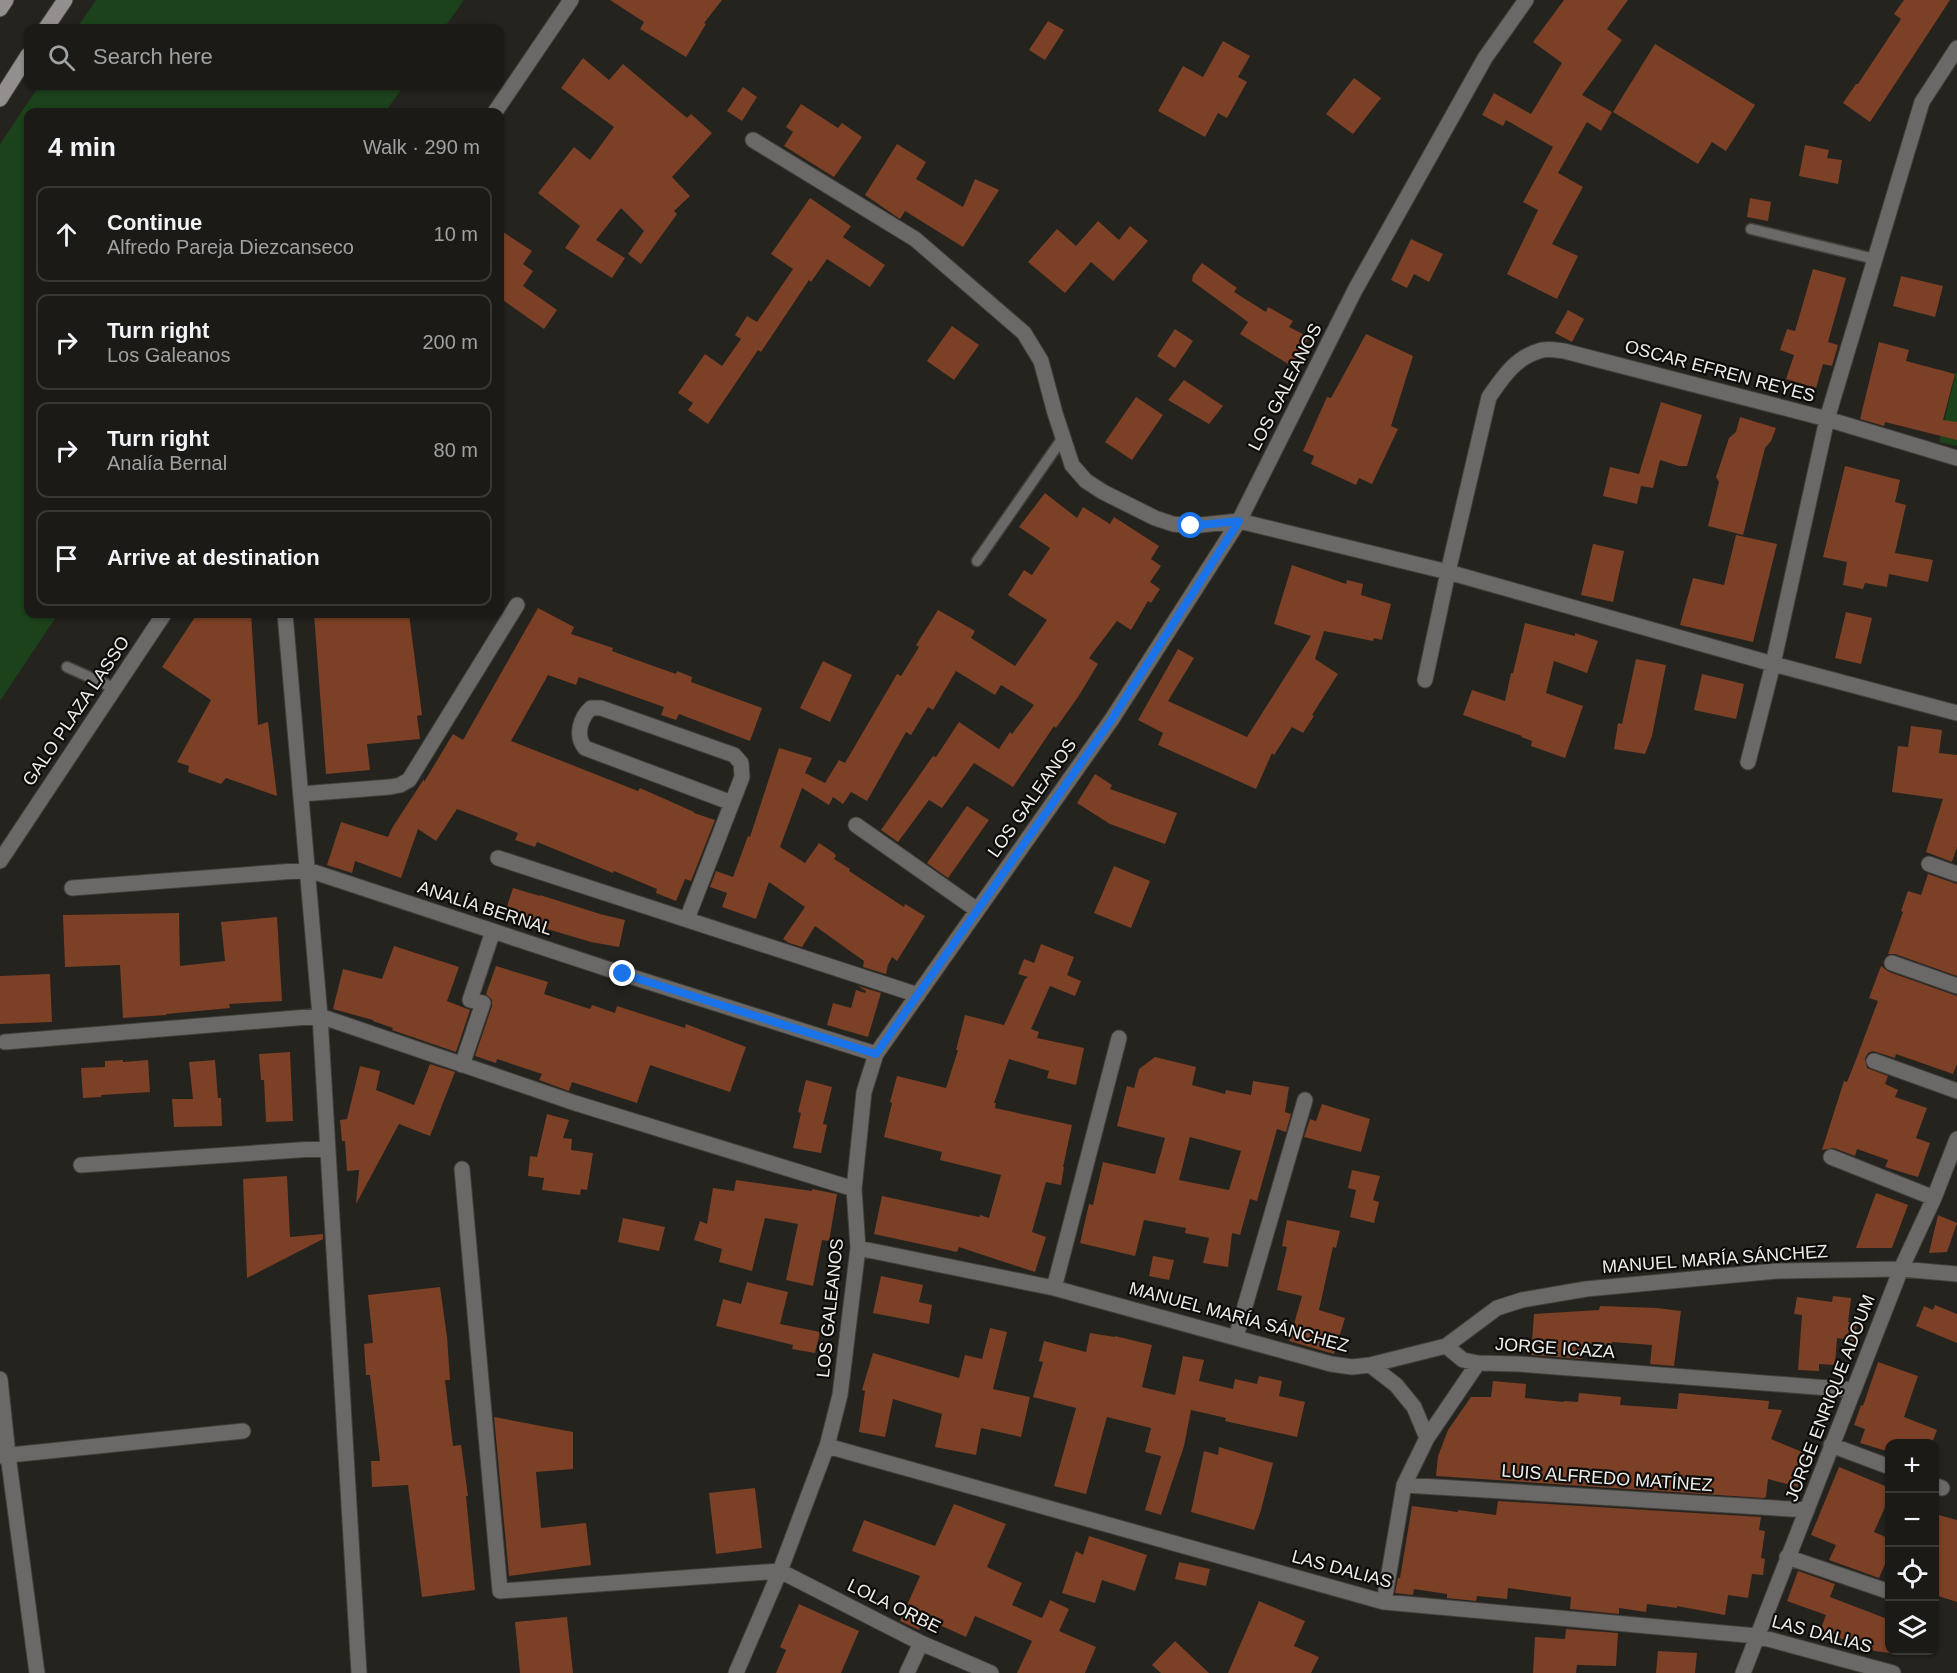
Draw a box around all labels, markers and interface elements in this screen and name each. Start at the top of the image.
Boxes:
search box [24,24,504,90]
icon: search [45,41,78,74]
text: Search here [93,44,213,69]
text: 4 min [48,132,116,162]
text: Walk · 290 m [363,136,480,158]
text: Continue [107,210,202,235]
icon: ahead [50,218,83,251]
text: 10 m [434,223,478,245]
text: Alfredo Pareja Diezcanseco [107,236,354,258]
text: Turn right [107,318,209,343]
street label: LOS GALEANOS [1244,320,1326,454]
icon: right [50,326,83,359]
text: 200 m [422,331,478,353]
street label: OSCAR EFREN REYES [1623,336,1817,406]
text: Los Galeanos [107,344,230,366]
text: Turn right [107,426,209,451]
icon: right [50,434,83,467]
text: 80 m [434,439,478,461]
text: Analía Bernal [107,452,227,474]
route start [1177,512,1203,538]
icon: arrive [50,542,83,575]
text: Arrive at destination [107,545,320,570]
street label: GALO PLAZA LASSO [18,632,134,790]
street label: LOS GALEANOS [984,735,1080,861]
street label: ANALÍA BERNAL [415,877,555,939]
route end [609,960,635,986]
street label: LOS GALEANOS [813,1237,847,1379]
street label: MANUEL MARÍA SÁNCHEZ [1601,1241,1829,1277]
street label: MANUEL MARÍA SÁNCHEZ [1127,1278,1351,1356]
street label: JORGE ENRIQUE ADOUM [1781,1292,1879,1504]
street label: JORGE ICAZA [1494,1334,1616,1362]
map controls [1885,1439,1939,1655]
button: + [1885,1439,1939,1493]
street label: LUIS ALFREDO MATÍNEZ [1501,1461,1713,1495]
button: − [1885,1493,1939,1547]
street label: LAS DALIAS [1290,1546,1394,1592]
button: locate [1885,1547,1939,1601]
street label: LOLA ORBE [844,1575,944,1637]
button: layers [1885,1601,1939,1655]
street label: LAS DALIAS [1770,1611,1874,1657]

